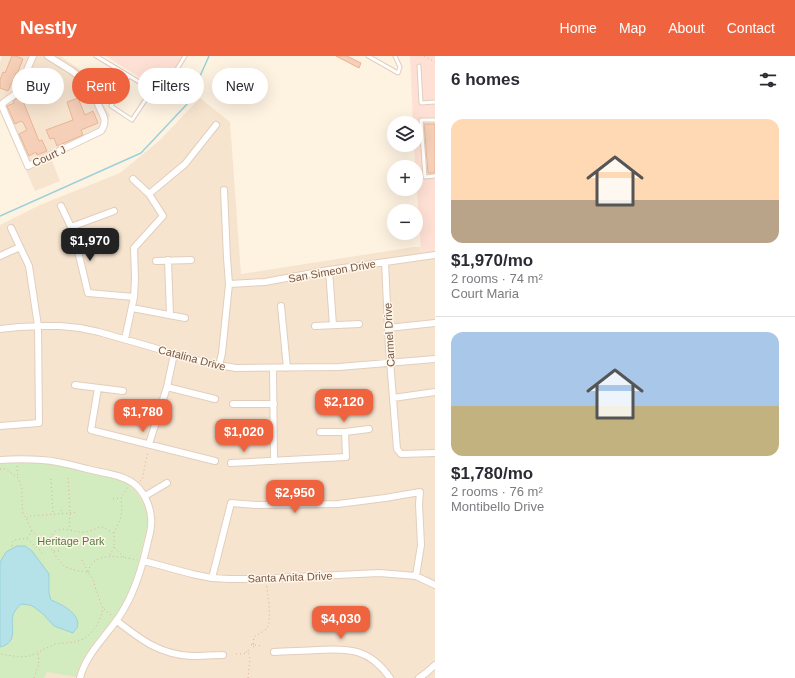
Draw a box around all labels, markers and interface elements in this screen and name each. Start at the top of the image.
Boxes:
text: Nestly [20,17,77,38]
text: Home [560,20,597,36]
text: Map [619,20,646,36]
text: About [668,20,705,36]
text: Contact [727,20,775,36]
chip: Buy [12,68,64,104]
chip: Rent [72,68,130,104]
chip: Filters [138,68,204,104]
chip: New [212,68,268,104]
icon: filters [757,69,779,91]
text: 6 homes [451,70,520,89]
map controls [387,116,423,240]
button: layers [387,116,423,152]
street label: Court J [30,143,68,169]
icon: home [579,145,651,217]
button: + [387,160,423,196]
button: − [387,204,423,240]
pin: $1,970 [57,228,123,262]
text: $1,970 [70,233,110,248]
text: $1,970/mo [451,251,533,270]
street label: San Simeon Drive [287,257,377,285]
text: 2 rooms · 74 m² [451,271,543,286]
text: Court Maria [451,286,519,301]
street label: Carmel Drive [381,303,397,367]
street label: Catalina Drive [157,343,227,373]
icon: home [579,358,651,430]
pin: $2,120 [311,389,377,423]
text: $2,120 [324,394,364,409]
pin: $1,780 [110,399,176,433]
text: $1,780 [123,404,163,419]
pin: $1,020 [211,419,277,453]
text: $1,020 [224,424,264,439]
text: $1,780/mo [451,464,533,483]
pin: $2,950 [262,480,328,514]
text: 2 rooms · 76 m² [451,484,543,499]
text: $2,950 [275,485,315,500]
text: Montibello Drive [451,499,544,514]
park label: Heritage Park [37,535,105,547]
street label: Santa Anita Drive [247,570,333,584]
pin: $4,030 [308,606,374,640]
text: $4,030 [321,611,361,626]

